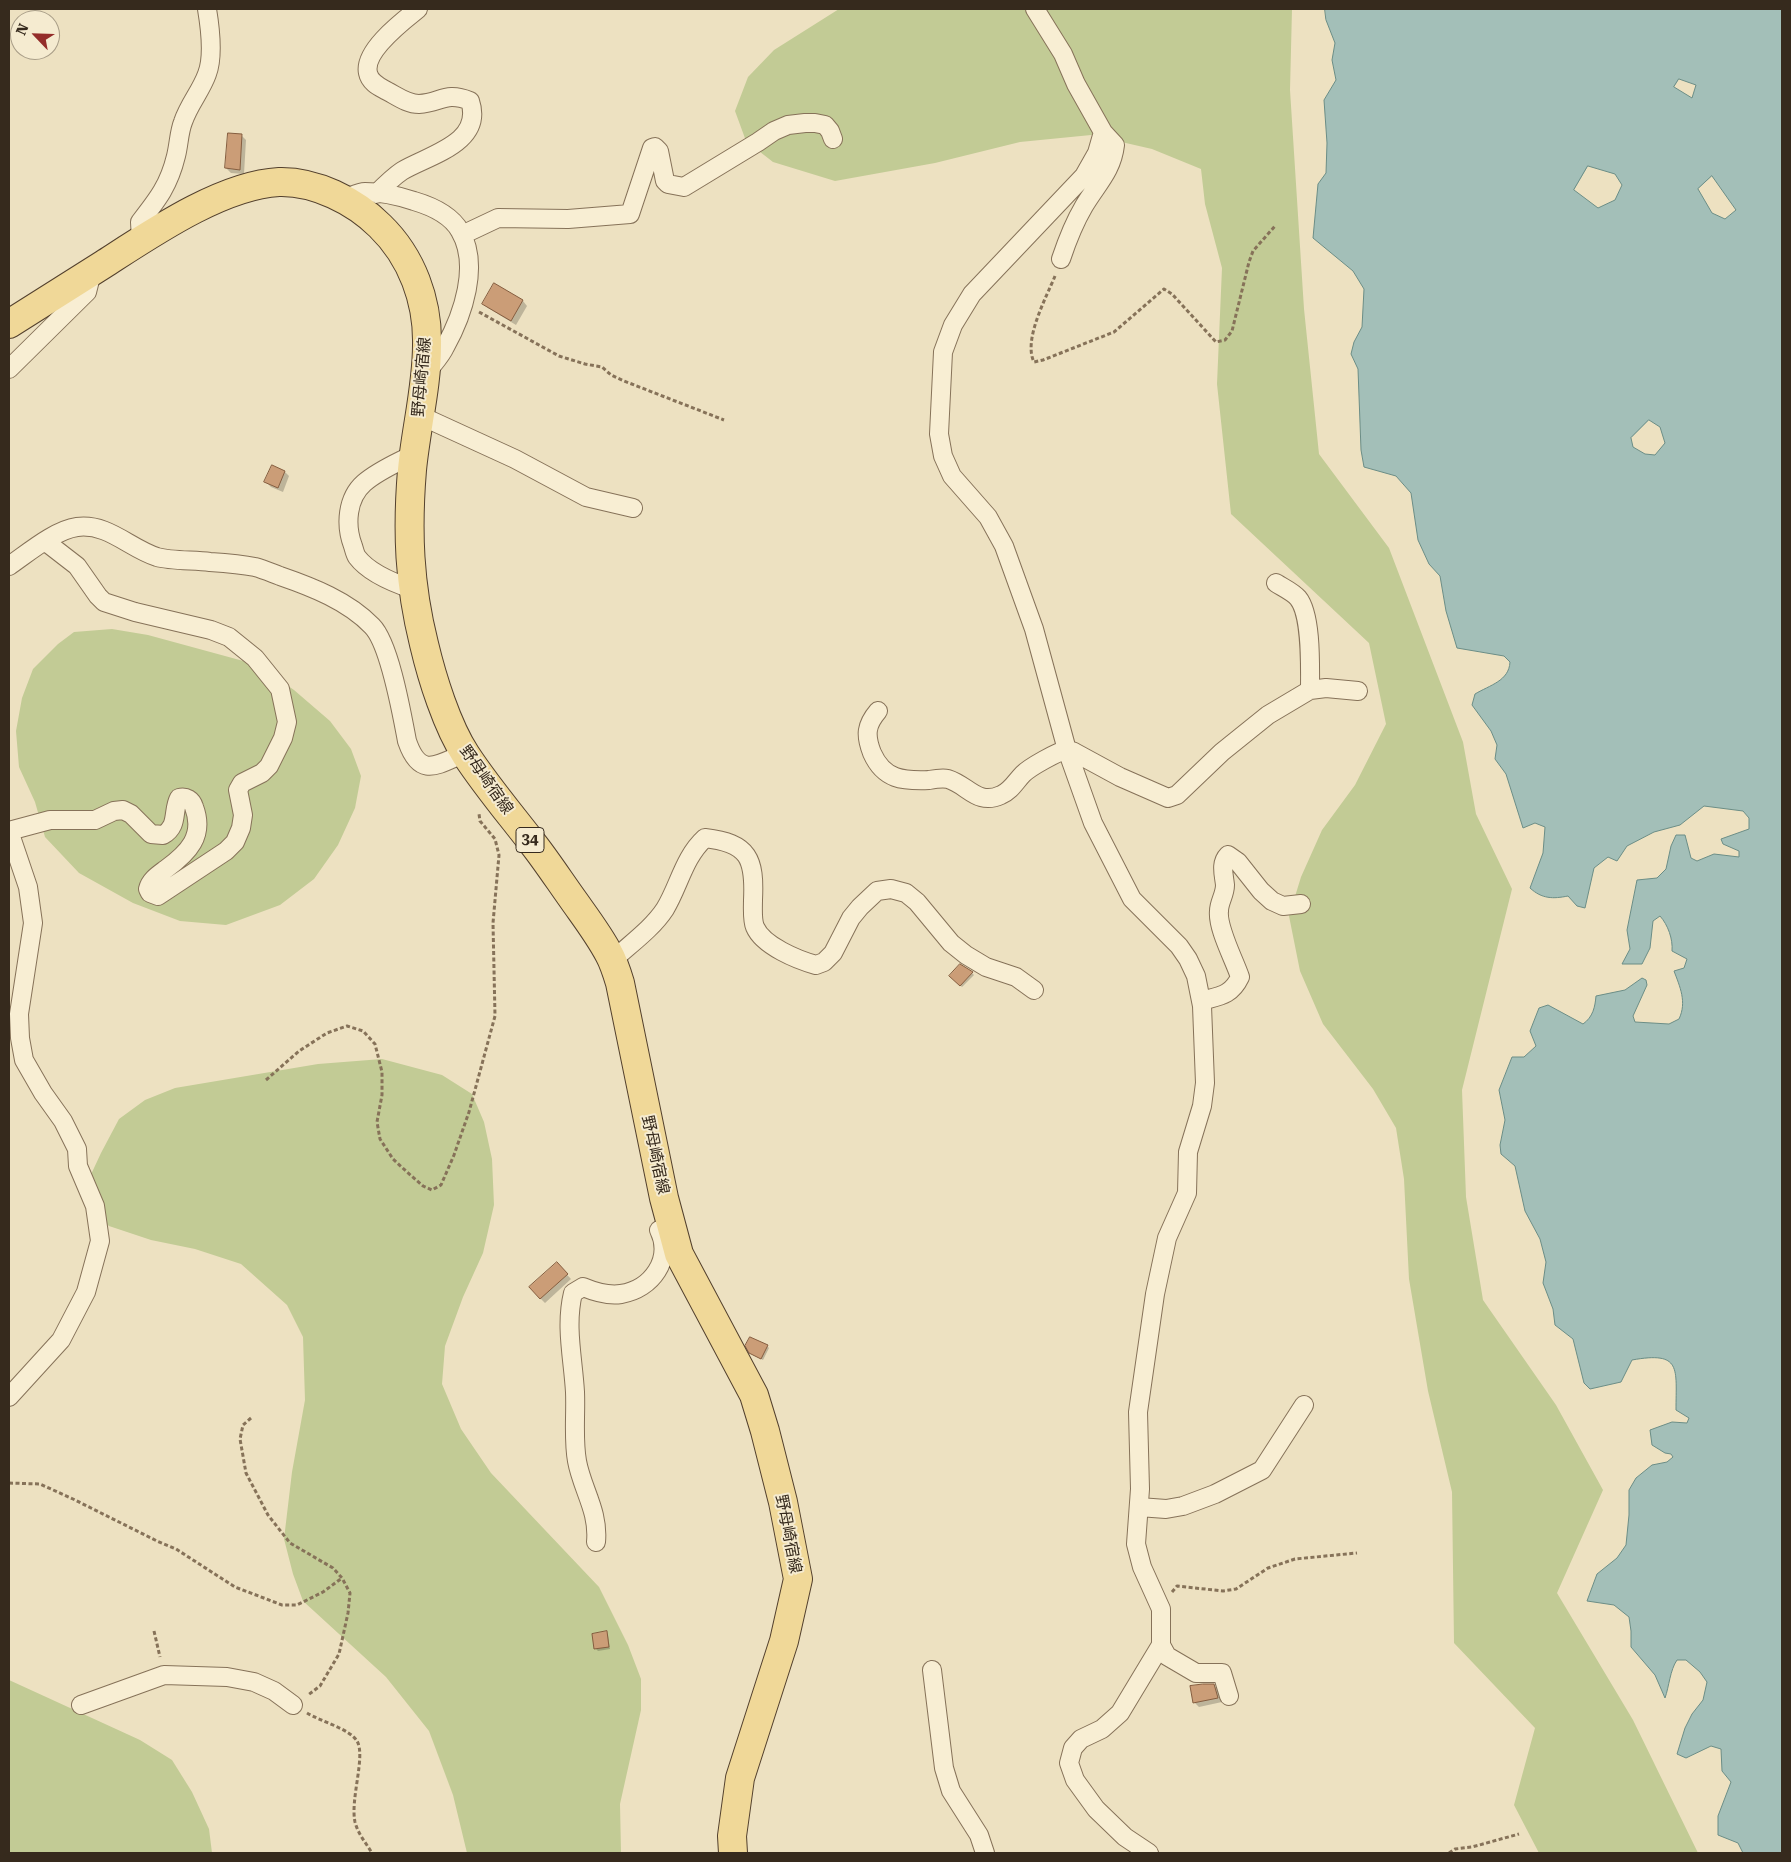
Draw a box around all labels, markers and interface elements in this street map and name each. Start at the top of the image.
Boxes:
north arrow [10,10,60,60]
text: N [13,21,32,37]
street label: 野母崎宿線 [409,336,435,418]
street label: 野母崎宿線 [455,742,517,818]
road number: 34 [516,828,544,852]
street label: 野母崎宿線 [637,1114,673,1196]
street label: 野母崎宿線 [771,1493,805,1575]

